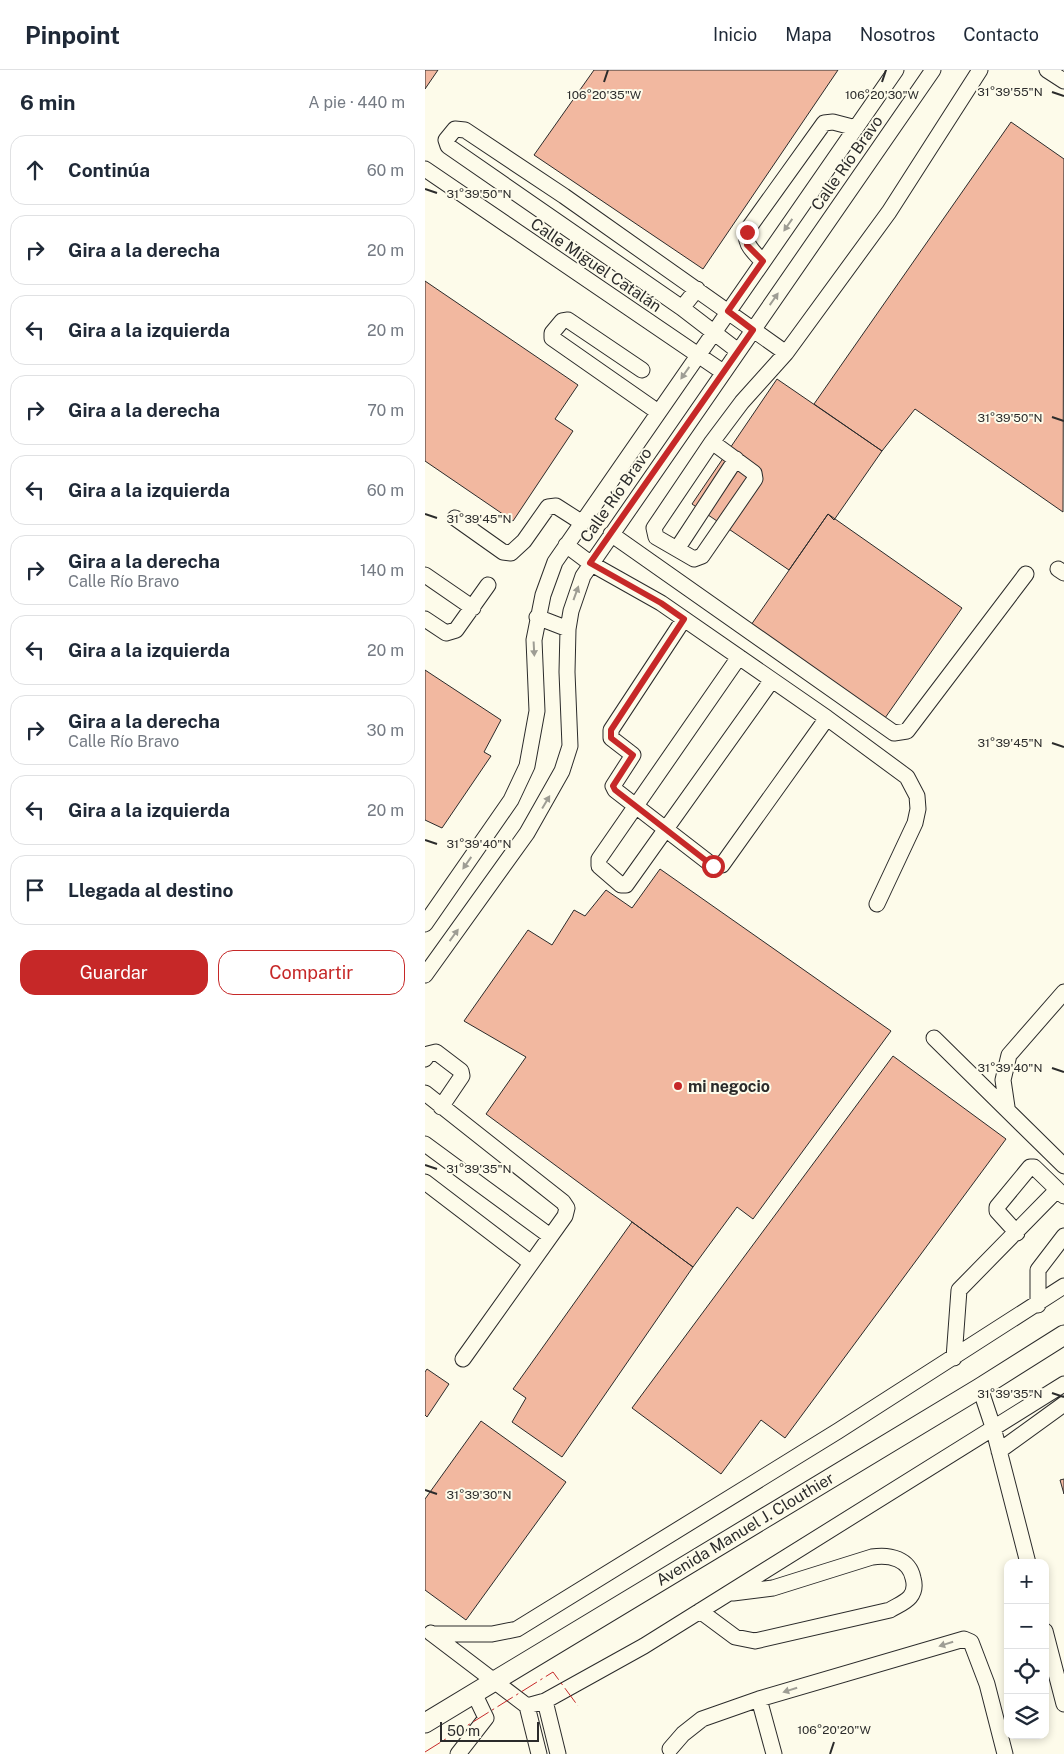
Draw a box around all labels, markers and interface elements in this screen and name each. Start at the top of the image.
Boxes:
text: Pinpoint [25,21,120,49]
text: Inicio [713,24,757,45]
text: Mapa [785,24,832,45]
text: Nosotros [860,24,935,45]
text: Contacto [963,24,1039,45]
text: 31°39'55"N [977,85,1043,99]
text: 106°20'35"W [567,88,642,102]
text: 106°20'30"W [845,88,920,102]
text: 6 min [20,90,76,115]
text: A pie · 440 m [308,93,405,112]
street label: Calle Río Bravo [807,112,887,214]
icon: ahead [21,156,49,184]
text: Continúa [68,159,150,181]
text: 60 m [367,161,404,180]
text: 31°39'50"N [446,187,512,201]
street label: Calle Miguel Catalán [527,214,665,316]
one-way arrow [783,218,793,232]
route end [736,221,759,244]
icon: right [21,236,49,264]
text: Gira a la derecha [68,239,220,261]
text: 20 m [367,241,404,260]
one-way arrow [769,292,779,306]
icon: left [21,316,49,344]
text: Gira a la izquierda [68,319,230,341]
text: 20 m [367,321,404,340]
one-way arrow [680,366,690,380]
icon: right [21,396,49,424]
text: Gira a la derecha [68,399,220,421]
text: 70 m [367,401,404,420]
text: 31°39'50"N [977,411,1043,425]
street label: Calle Río Bravo [576,444,656,546]
icon: left [21,476,49,504]
text: Gira a la izquierda [68,479,230,501]
text: 60 m [367,481,404,500]
text: 31°39'45"N [446,512,512,526]
text: Gira a la derecha [68,550,220,572]
icon: right [21,556,49,584]
text: 140 m [360,561,404,580]
text: Calle Río Bravo [68,572,179,591]
one-way arrow [573,585,581,600]
icon: left [21,636,49,664]
text: Gira a la izquierda [68,639,230,661]
text: 20 m [367,641,404,660]
one-way arrow [530,641,538,657]
text: Gira a la derecha [68,710,220,732]
icon: right [21,716,49,744]
text: 30 m [367,721,404,740]
text: Calle Río Bravo [68,732,179,751]
text: 31°39'45"N [977,736,1043,750]
one-way arrow [542,795,551,808]
icon: left [21,796,49,824]
text: Gira a la izquierda [68,799,230,821]
text: 20 m [367,801,404,820]
text: 31°39'40"N [447,837,512,851]
route start [702,855,725,878]
one-way arrow [462,856,472,870]
icon: arrive [21,876,49,904]
text: Llegada al destino [68,879,233,901]
one-way arrow [448,929,459,942]
button: Guardar [20,950,208,995]
button: Compartir [218,950,405,995]
text: 31°39'40"N [978,1061,1043,1075]
place label: mi negocio [688,1077,770,1096]
marker: mi negocio [672,1080,684,1092]
text: 31°39'35"N [446,1162,512,1176]
text: 31°39'35"N [977,1387,1043,1401]
street label: Avenida Manuel J. Clouthier [653,1468,837,1590]
text: 31°39'30"N [447,1488,511,1502]
map controls [1004,1559,1049,1739]
button: + [1004,1559,1049,1604]
button: − [1004,1604,1049,1649]
one-way arrow [938,1640,953,1648]
button: locate [1004,1649,1049,1694]
one-way arrow [782,1686,797,1694]
button: layers [1004,1694,1049,1739]
scale bar [440,1719,539,1742]
text: 50 m [447,1723,480,1739]
text: 106°20'20"W [797,1723,871,1737]

